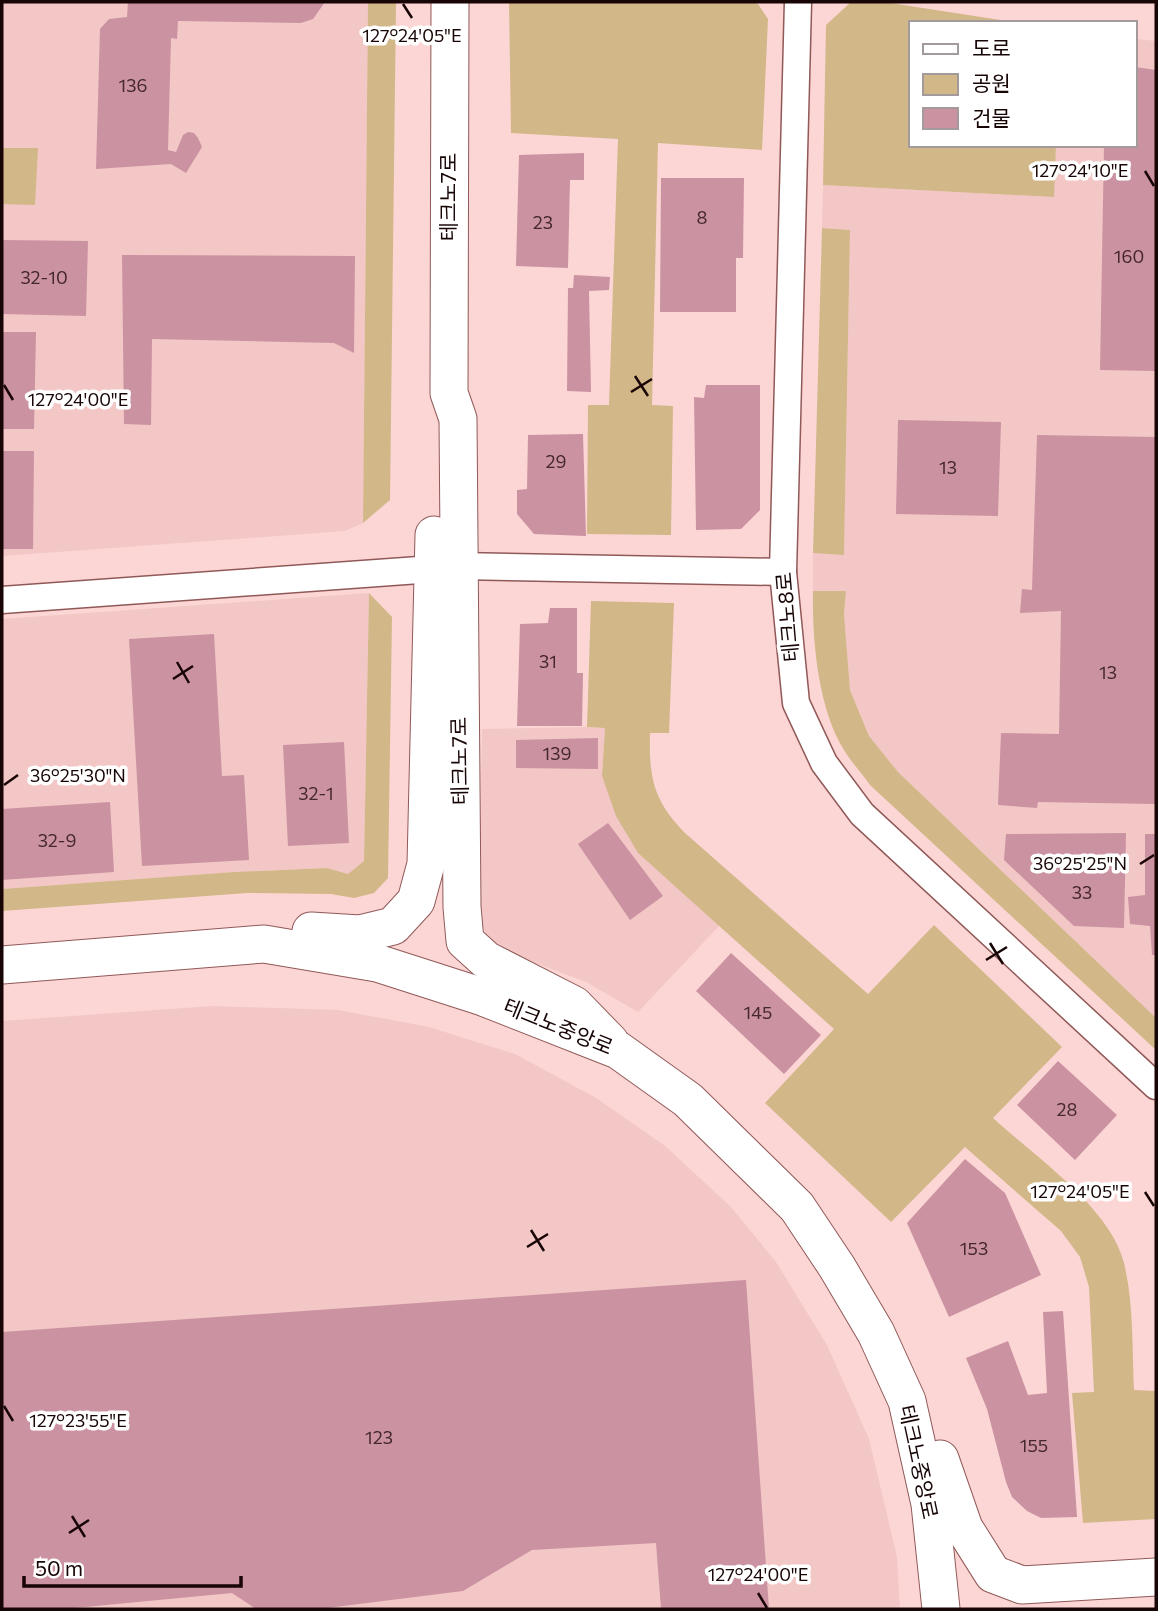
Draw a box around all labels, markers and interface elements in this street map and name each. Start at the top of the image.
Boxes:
legend [909,21,1137,147]
text: 127°24'05"E [362,24,462,46]
text: 도로 [972,35,1011,60]
text: 공원 [972,70,1011,95]
house number: 136 [119,74,147,96]
text: 건물 [972,105,1011,130]
street label: 테크노7로 [435,153,460,241]
text: 127°24'10"E [1032,159,1128,181]
house number: 8 [697,206,708,228]
house number: 23 [533,211,553,233]
house number: 160 [1114,245,1144,267]
house number: 32-10 [20,266,68,288]
text: 127°24'00"E [28,388,128,410]
house number: 29 [546,450,566,472]
house number: 13 [939,456,957,478]
street label: 테크노8로 [770,571,803,663]
house number: 31 [539,650,557,672]
house number: 13 [1099,661,1117,683]
street label: 테크노7로 [445,717,472,805]
house number: 139 [543,742,571,764]
text: 36°25'30"N [30,764,126,786]
house number: 32-1 [298,782,334,804]
house number: 32-9 [38,829,76,851]
text: 36°25'25"N [1033,852,1127,874]
house number: 33 [1072,881,1092,903]
street label: 테크노중앙로 [500,992,617,1059]
house number: 145 [744,1001,772,1023]
house number: 28 [1057,1098,1078,1120]
text: 127°24'05"E [1030,1180,1130,1202]
house number: 153 [960,1237,988,1259]
street label: 테크노중앙로 [895,1402,944,1521]
text: 127°23'55"E [29,1409,127,1431]
house number: 123 [365,1426,393,1448]
house number: 155 [1020,1434,1048,1456]
scale bar [24,1544,242,1588]
text: 50 m [35,1555,83,1580]
text: 127°24'00"E [708,1563,808,1585]

